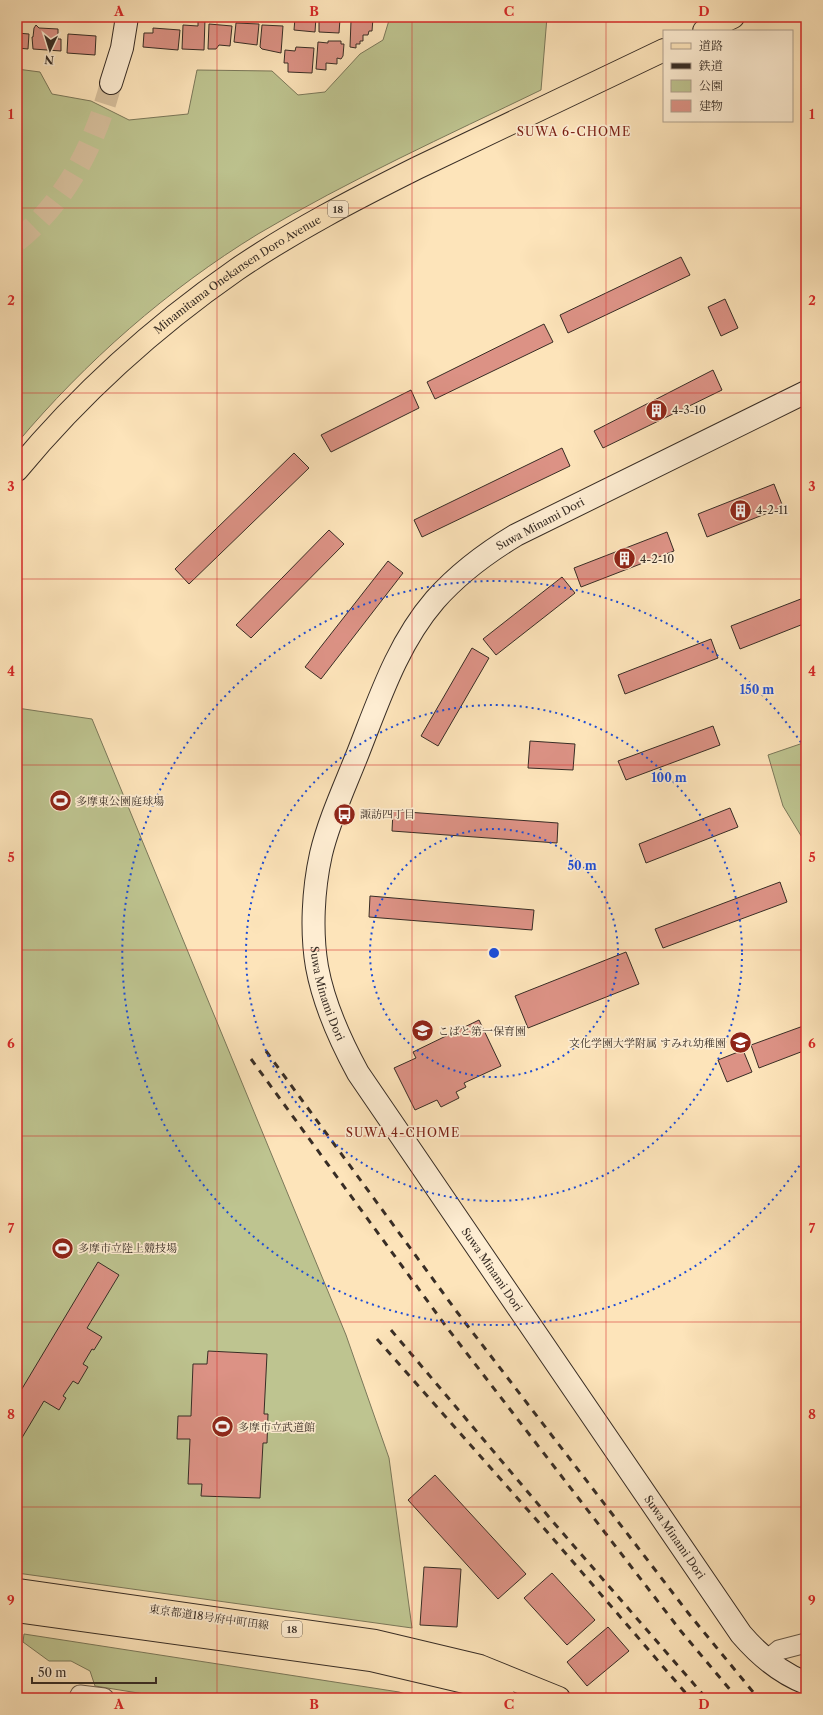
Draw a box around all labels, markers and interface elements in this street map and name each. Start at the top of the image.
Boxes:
text: A [113,3,125,19]
text: B [309,3,319,19]
text: C [504,3,514,19]
text: D [698,3,710,19]
north arrow [30,30,70,70]
legend [663,30,793,122]
text: 道路 [699,38,723,53]
text: N [44,53,55,67]
text: 鉄道 [698,58,723,73]
text: 公園 [699,78,723,93]
text: 建物 [699,98,723,113]
text: 1 [8,106,14,122]
text: 1 [809,106,815,122]
district label: SUWA 6-CHOME [517,124,631,139]
road number: 18 [328,201,348,217]
street label: Minamitama Onekansen Doro Avenue [151,213,323,337]
text: 2 [7,292,15,308]
text: 2 [808,292,816,308]
building icon: 4-3-10 [644,397,670,423]
place label: 4-3-10 [672,403,706,417]
text: 3 [7,478,15,494]
text: 3 [808,478,816,494]
street label: Suwa Minami Dori [493,495,587,553]
building icon: 4-2-11 [728,497,754,523]
place label: 4-2-11 [756,503,788,517]
building icon: 4-2-10 [611,546,637,572]
place label: 4-2-10 [640,552,674,566]
text: 4 [7,663,15,679]
text: 4 [808,663,816,679]
text: 150 m [740,682,774,697]
text: 100 m [651,770,687,785]
sports icon: 多摩東公園庭球場 [47,788,73,814]
place label: 多摩東公園庭球場 [76,794,164,808]
bus stop icon: 諏訪四丁目 [332,801,358,827]
place label: 諏訪四丁目 [360,807,415,821]
text: 5 [7,849,15,865]
text: 5 [808,849,816,865]
text: 50 m [567,858,597,873]
street label: Suwa Minami Dori [307,946,348,1043]
centre of rings [487,946,501,960]
school or university icon: こばと第一保育園 [409,1018,435,1044]
place label: こばと第一保育園 [438,1024,526,1038]
school or university icon: 文化学園大学附属 すみれ幼稚園 [728,1030,754,1056]
text: 6 [7,1035,15,1051]
text: 6 [808,1035,816,1051]
place label: 文化学園大学附属 すみれ幼稚園 [569,1036,726,1050]
district label: SUWA 4-CHOME [346,1125,460,1140]
text: 7 [8,1220,15,1236]
text: 7 [809,1220,816,1236]
street label: Suwa Minami Dori [459,1225,526,1314]
sports icon: 多摩市立陸上競技場 [49,1235,75,1261]
place label: 多摩市立陸上競技場 [78,1241,177,1255]
text: 8 [7,1406,15,1422]
text: 8 [808,1406,816,1422]
sports icon: 多摩市立武道館 [209,1414,235,1440]
place label: 多摩市立武道館 [238,1420,315,1434]
street label: Suwa Minami Dori [641,1493,709,1582]
text: 9 [7,1592,15,1608]
text: 9 [808,1592,816,1608]
street label: 東京都道18号府中町田線 [148,1602,270,1632]
road number: 18 [282,1621,302,1637]
scale bar [32,1659,156,1685]
text: 50 m [38,1665,67,1680]
text: A [113,1696,125,1712]
text: B [309,1696,319,1712]
text: C [504,1696,514,1712]
text: D [698,1696,710,1712]

